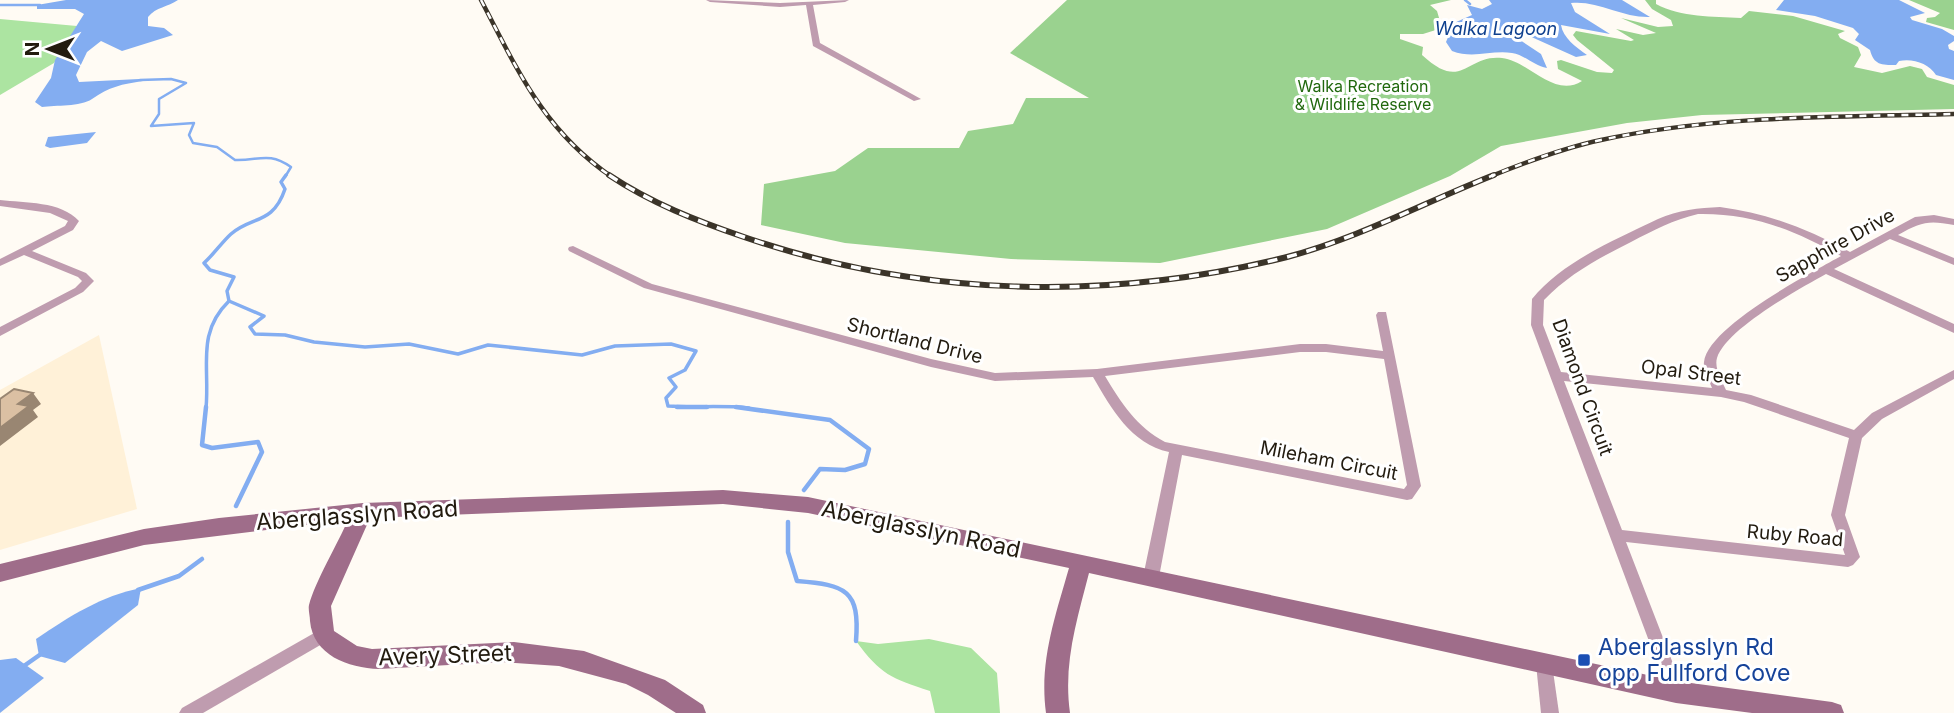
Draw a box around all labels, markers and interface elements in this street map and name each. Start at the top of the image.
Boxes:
north arrow [14,14,84,84]
water label: Walka Lagoon [1435,18,1557,39]
text: N [21,42,44,56]
park label: Walka Recreation & Wildlife Reserve [1295,76,1431,114]
street label: Sapphire Drive [1772,203,1899,288]
street label: Shortland Drive [845,312,985,368]
street label: Diamond Circuit [1547,316,1618,459]
street label: Opal Street [1640,355,1742,390]
street label: Mileham Circuit [1258,436,1400,485]
street label: Aberglasslyn Road [255,494,459,536]
street label: Aberglasslyn Road [819,494,1023,564]
street label: Ruby Road [1746,520,1844,551]
place label: Aberglasslyn Rd opp Fullford Cove [1598,633,1790,687]
street label: Avery Street [378,639,513,671]
marker: Aberglasslyn Rd opp Fullford Cove [1576,652,1592,668]

